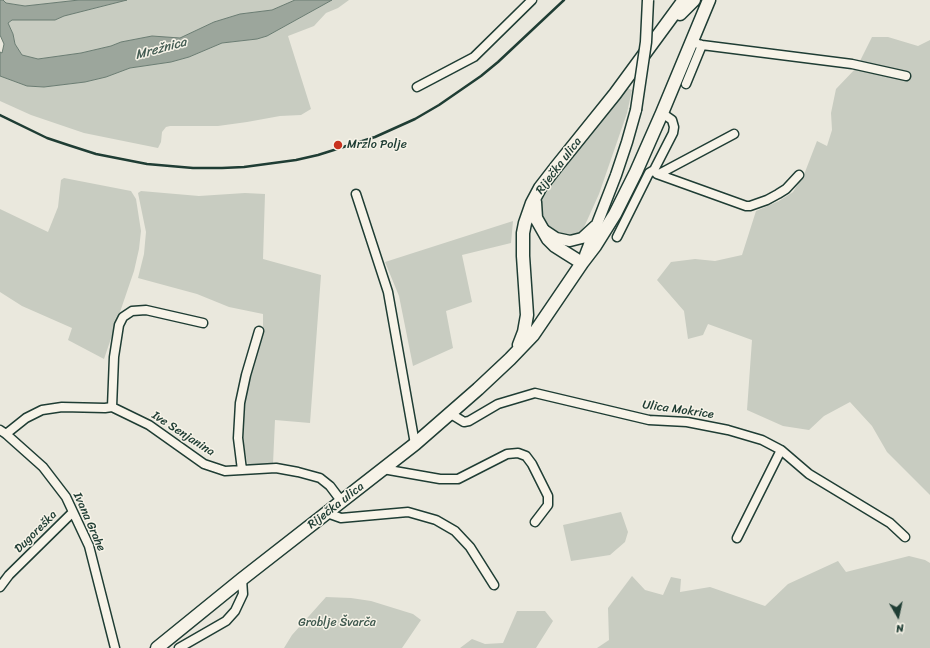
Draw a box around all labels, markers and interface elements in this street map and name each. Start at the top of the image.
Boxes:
water label: Mrežnica [134,35,188,63]
street label: Riječka ulica [533,135,585,197]
place label: Mrzlo Polje [347,138,407,152]
marker: Mrzlo Polje [332,139,344,151]
street label: Ulica Mokrice [641,398,715,422]
street label: Ive Senjanina [149,408,217,460]
street label: Riječka ulica [305,480,367,532]
street label: Ivana Grahe [70,490,108,554]
street label: Dugoreška [12,508,60,556]
north arrow [878,596,918,636]
park label: Groblje Švarča [298,616,376,630]
text: N [895,618,905,638]

